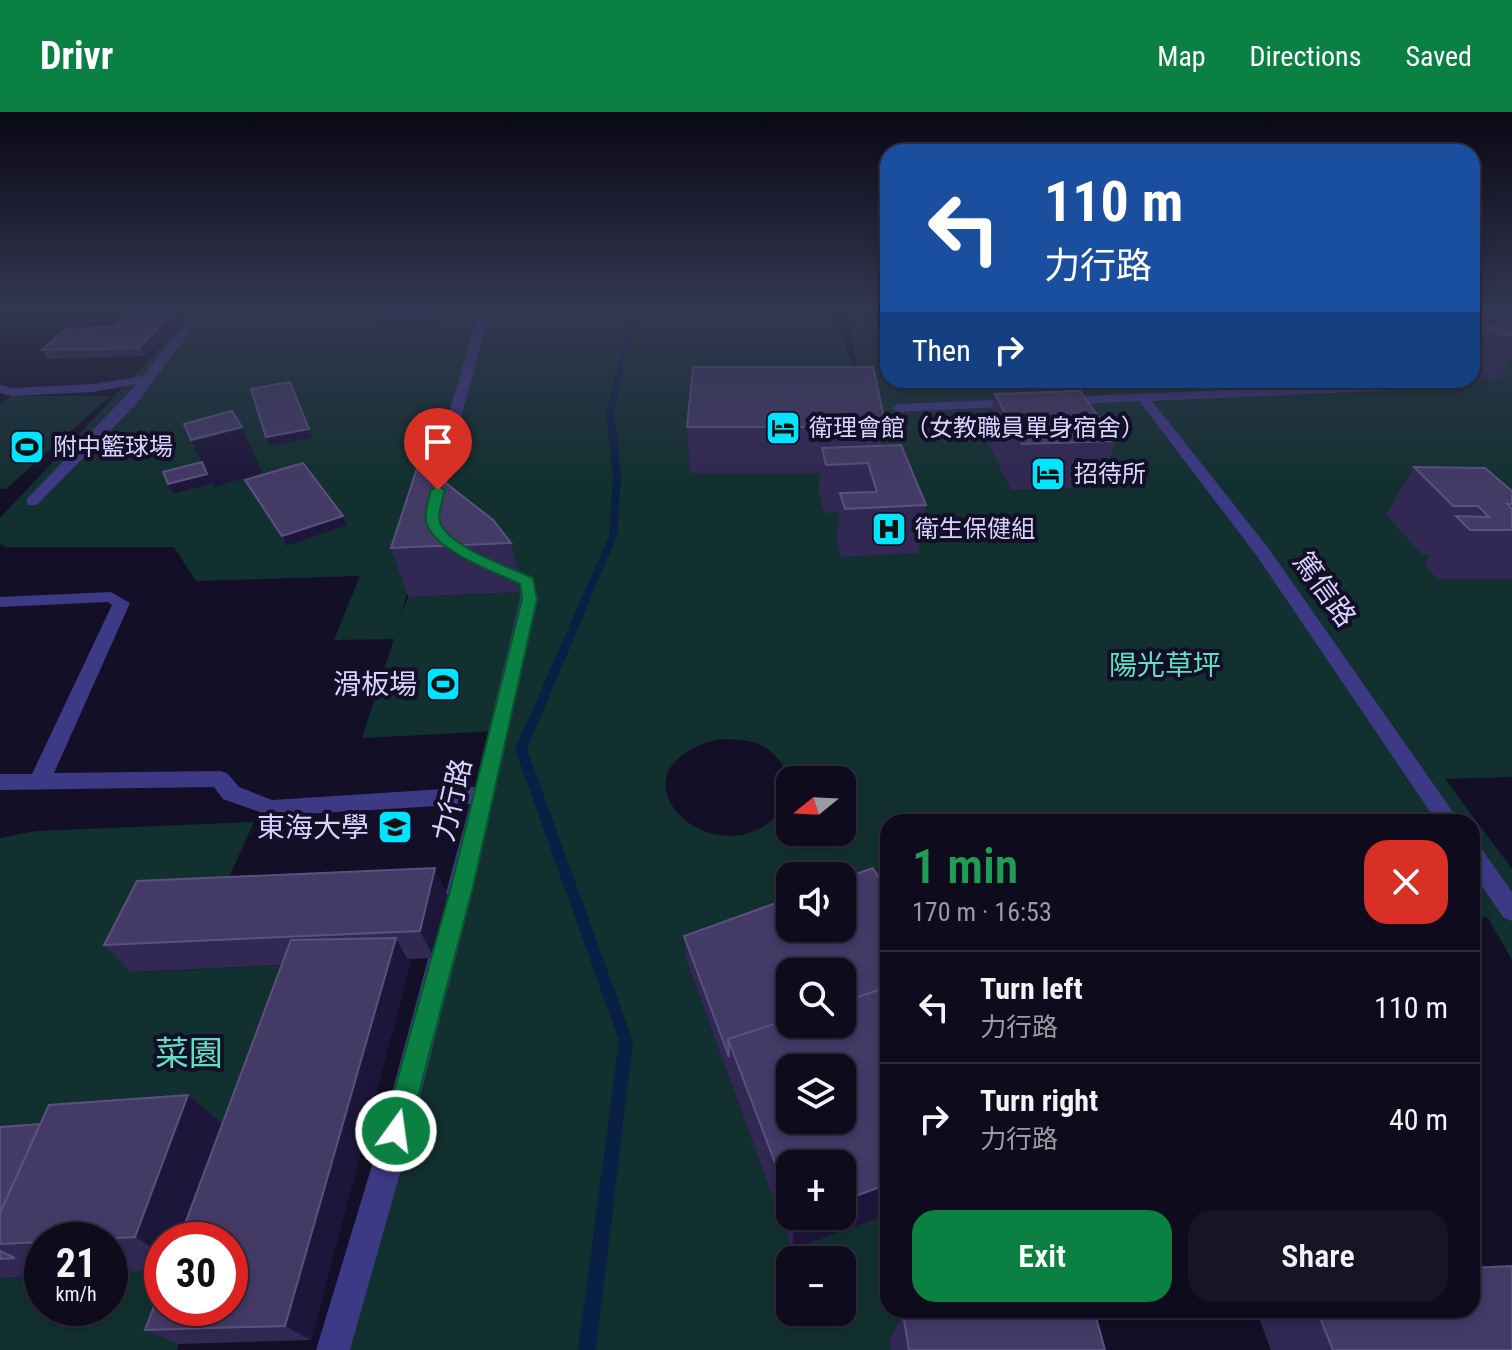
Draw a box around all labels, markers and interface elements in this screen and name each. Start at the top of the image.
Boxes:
text: Drivr [40,34,113,78]
text: Map [1157,40,1206,73]
text: Directions [1250,40,1361,73]
text: Saved [1405,40,1472,73]
text: 110 m [1044,169,1183,235]
icon: left [912,176,1016,280]
text: 力行路 [1044,245,1152,287]
icon: right [987,328,1031,372]
text: Then [912,333,971,368]
pin [404,408,472,490]
hotel icon: 衛理會館（女教職員單身宿舍） [764,409,802,447]
place label: 衛理會館（女教職員單身宿舍） [809,414,1145,442]
icon: arrive [416,420,460,464]
sports icon: 附中籃球場 [8,428,46,466]
place label: 附中籃球場 [53,433,173,461]
hotel icon: 招待所 [1029,455,1067,493]
place label: 招待所 [1074,460,1146,488]
hospital icon: 衛生保健組 [870,510,908,548]
place label: 衛生保健組 [915,515,1035,543]
street label: 篤信路 [1287,546,1363,633]
park label: 陽光草坪 [1109,649,1221,682]
sports icon: 滑板場 [424,665,462,703]
place label: 滑板場 [333,668,417,701]
street label: 力行路 [427,755,478,845]
north arrow [776,766,856,846]
map controls [776,766,856,1326]
school or university icon: 東海大學 [376,808,414,846]
place label: 東海大學 [257,811,369,844]
text: 1 min [912,838,1018,895]
button: close [1364,840,1448,924]
button: sound [776,862,856,942]
text: 170 m · 16:53 [912,897,1052,927]
button: search [776,958,856,1038]
text: Turn left [980,971,1083,1006]
icon: left [912,985,956,1029]
text: 110 m [1374,990,1448,1025]
text: 力行路 [980,1012,1058,1042]
park label: 菜園 [155,1033,223,1073]
button: layers [776,1054,856,1134]
text: Turn right [980,1083,1098,1118]
position arrow [354,1089,438,1173]
icon: right [912,1097,956,1141]
text: 40 m [1389,1102,1448,1137]
text: 力行路 [980,1124,1058,1154]
button: + [776,1150,856,1230]
button: Exit [912,1210,1172,1302]
button: Share [1188,1210,1448,1302]
speed limit sign: 30 [144,1222,248,1326]
text: 21 [56,1240,96,1287]
button: − [776,1246,856,1326]
text: km/h [55,1282,97,1306]

